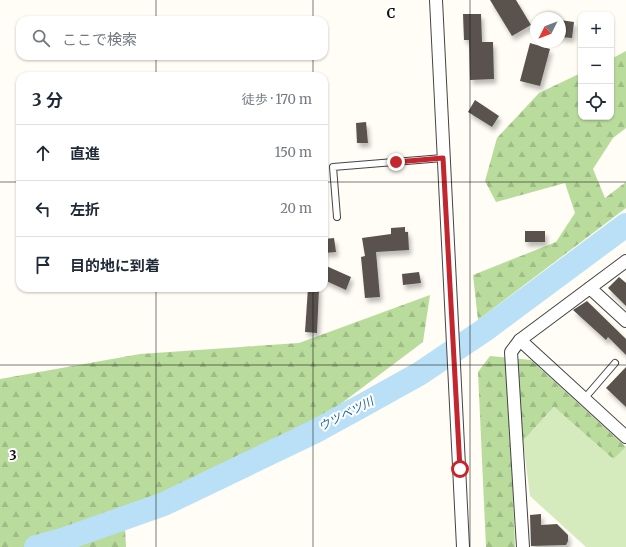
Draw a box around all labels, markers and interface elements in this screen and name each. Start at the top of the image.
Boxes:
text: C [387,5,396,22]
north arrow [530,12,566,48]
map controls [578,12,614,120]
button: + [578,12,614,48]
search box [16,16,328,60]
icon: search [30,27,52,49]
text: ここで検索 [62,30,137,49]
button: − [578,48,614,84]
button: locate [578,84,614,120]
text: 3 分 [32,89,63,111]
text: 徒歩 · 170 m [242,91,312,108]
icon: ahead [32,142,54,164]
text: 直進 [70,144,100,163]
text: 150 m [275,144,312,161]
route end [387,153,405,171]
icon: left [32,198,54,220]
text: 左折 [70,200,100,219]
text: 20 m [280,200,312,217]
icon: arrive [32,254,54,276]
text: 目的地に到着 [70,256,160,275]
water label: ウツベツ川 [316,392,378,434]
text: 3 [9,447,17,464]
route start [451,460,469,478]

